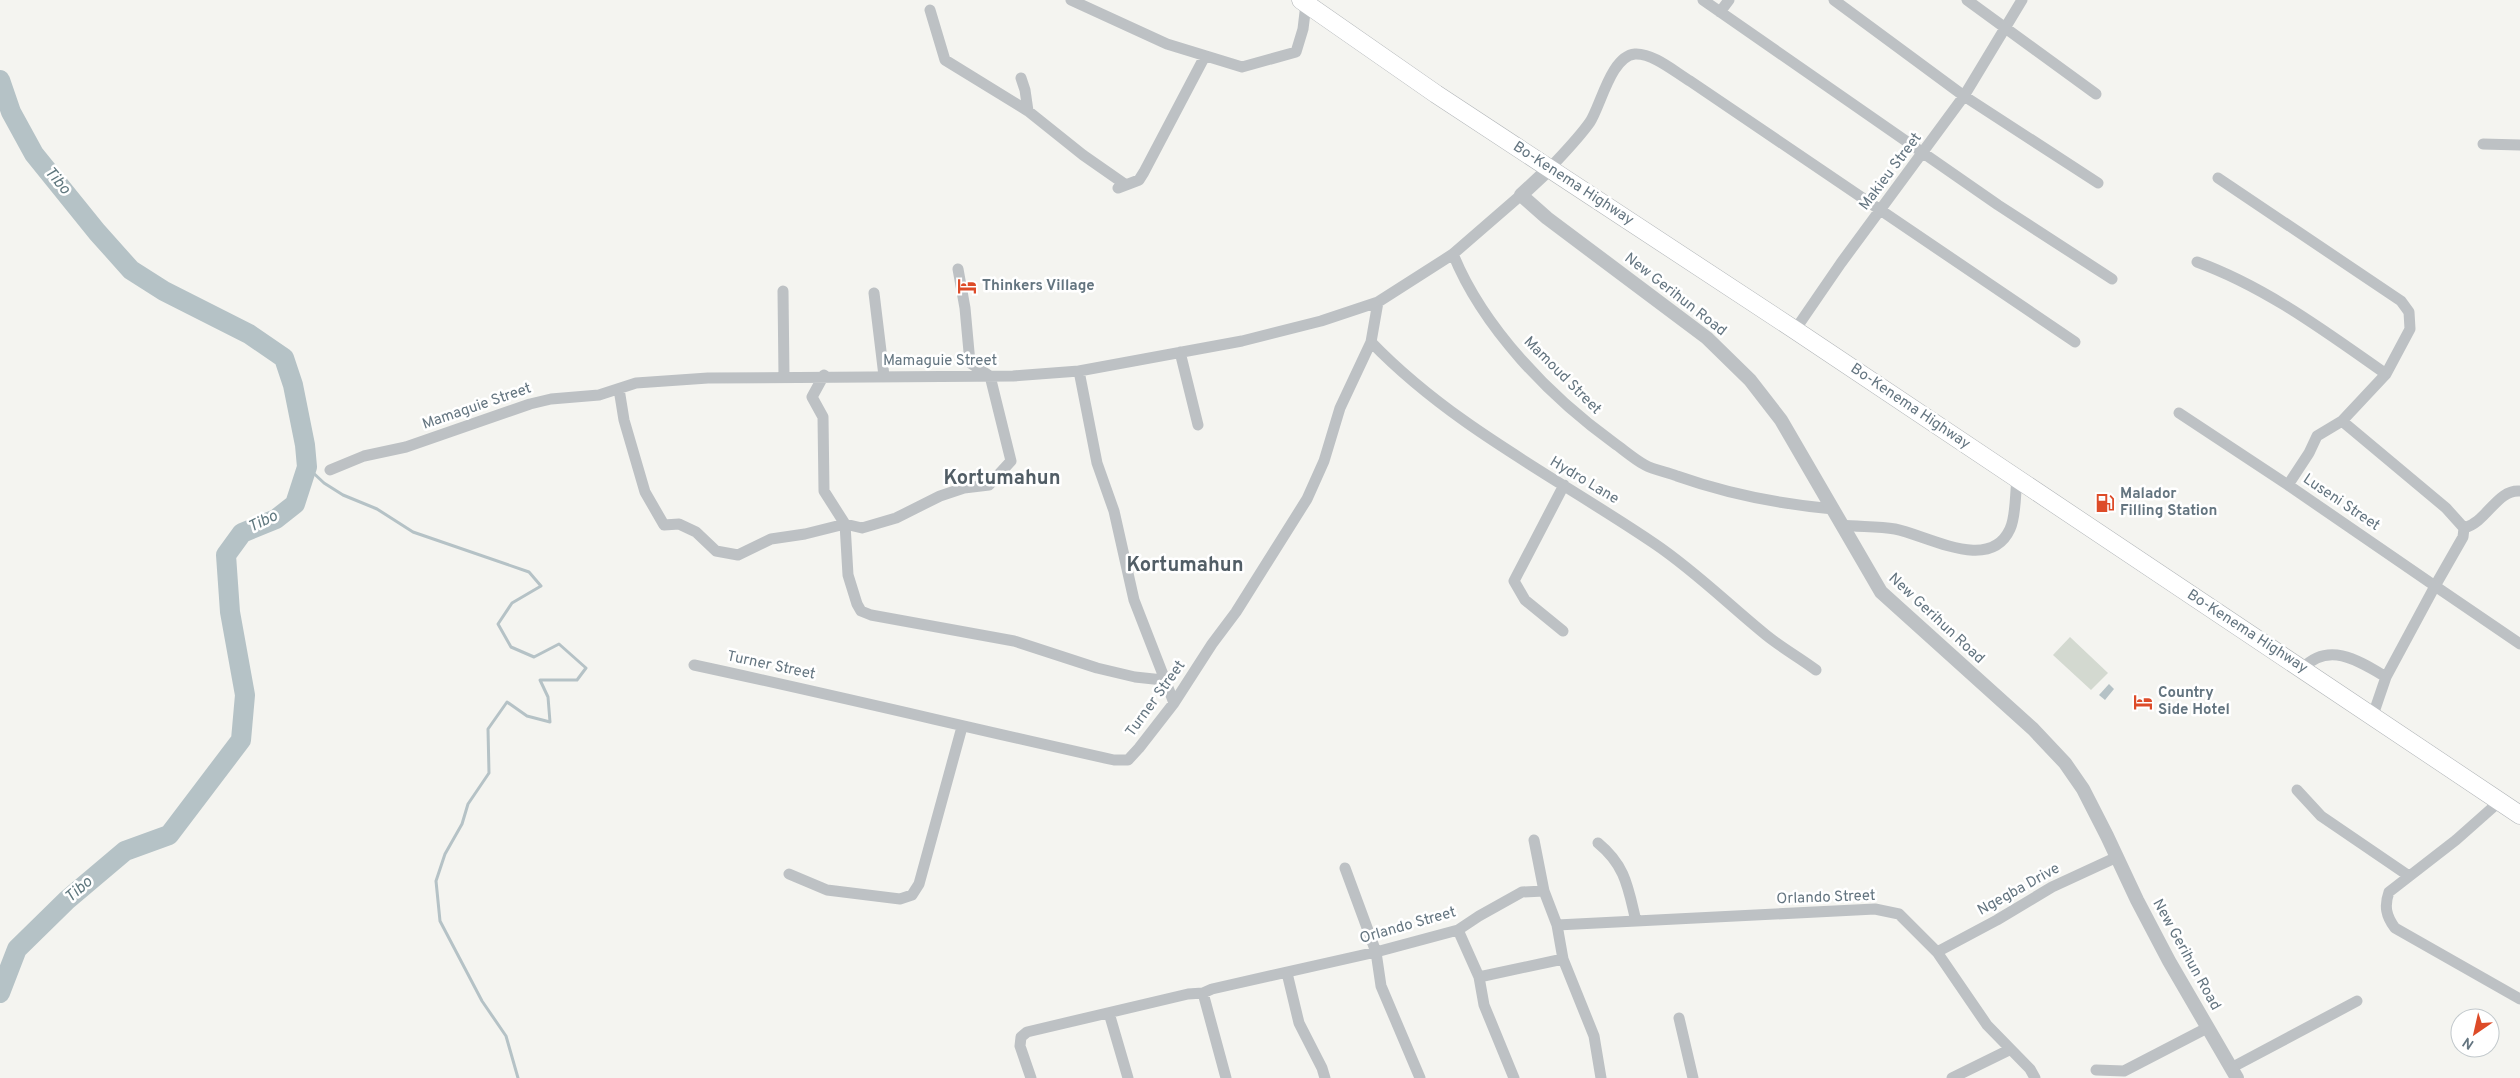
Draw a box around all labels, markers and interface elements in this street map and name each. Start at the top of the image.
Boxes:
street label: Makieu Street [1856,129,1926,215]
street label: Bo-Kenema Highway [1509,138,1637,230]
water label: Tibo [40,163,75,199]
street label: New Gerihun Road [1620,249,1730,341]
hotel icon: Thinkers Village [956,275,978,297]
place label: Thinkers Village [982,277,1095,296]
street label: Mamoud Street [1519,333,1605,419]
street label: Mamaguie Street [883,352,997,371]
street label: Bo-Kenema Highway [1846,360,1974,454]
street label: Mamaguie Street [420,379,534,435]
street label: Hydro Lane [1546,453,1622,509]
district label: Kortumahun [943,466,1061,492]
street label: Luseni Street [2299,470,2383,536]
place label: Malador Filling Station [2120,485,2217,521]
fuel station icon: Malador Filling Station [2094,492,2116,514]
water label: Tibo [245,506,281,538]
district label: Kortumahun [1126,553,1244,579]
street label: New Gerihun Road [1884,570,1988,668]
street label: Bo-Kenema Highway [2183,586,2311,678]
street label: Turner Street [725,647,817,685]
street label: Turner Street [1122,657,1190,741]
place label: Country Side Hotel [2158,684,2230,720]
hotel icon: Country Side Hotel [2132,691,2154,713]
street label: Ngegba Drive [1974,860,2064,920]
water label: Tibo [61,872,97,907]
street label: Orlando Street [1776,887,1876,909]
street label: New Gerihun Road [2147,896,2225,1014]
street label: Orlando Street [1358,903,1458,949]
north arrow [2450,1008,2500,1058]
text: N [2460,1033,2477,1052]

